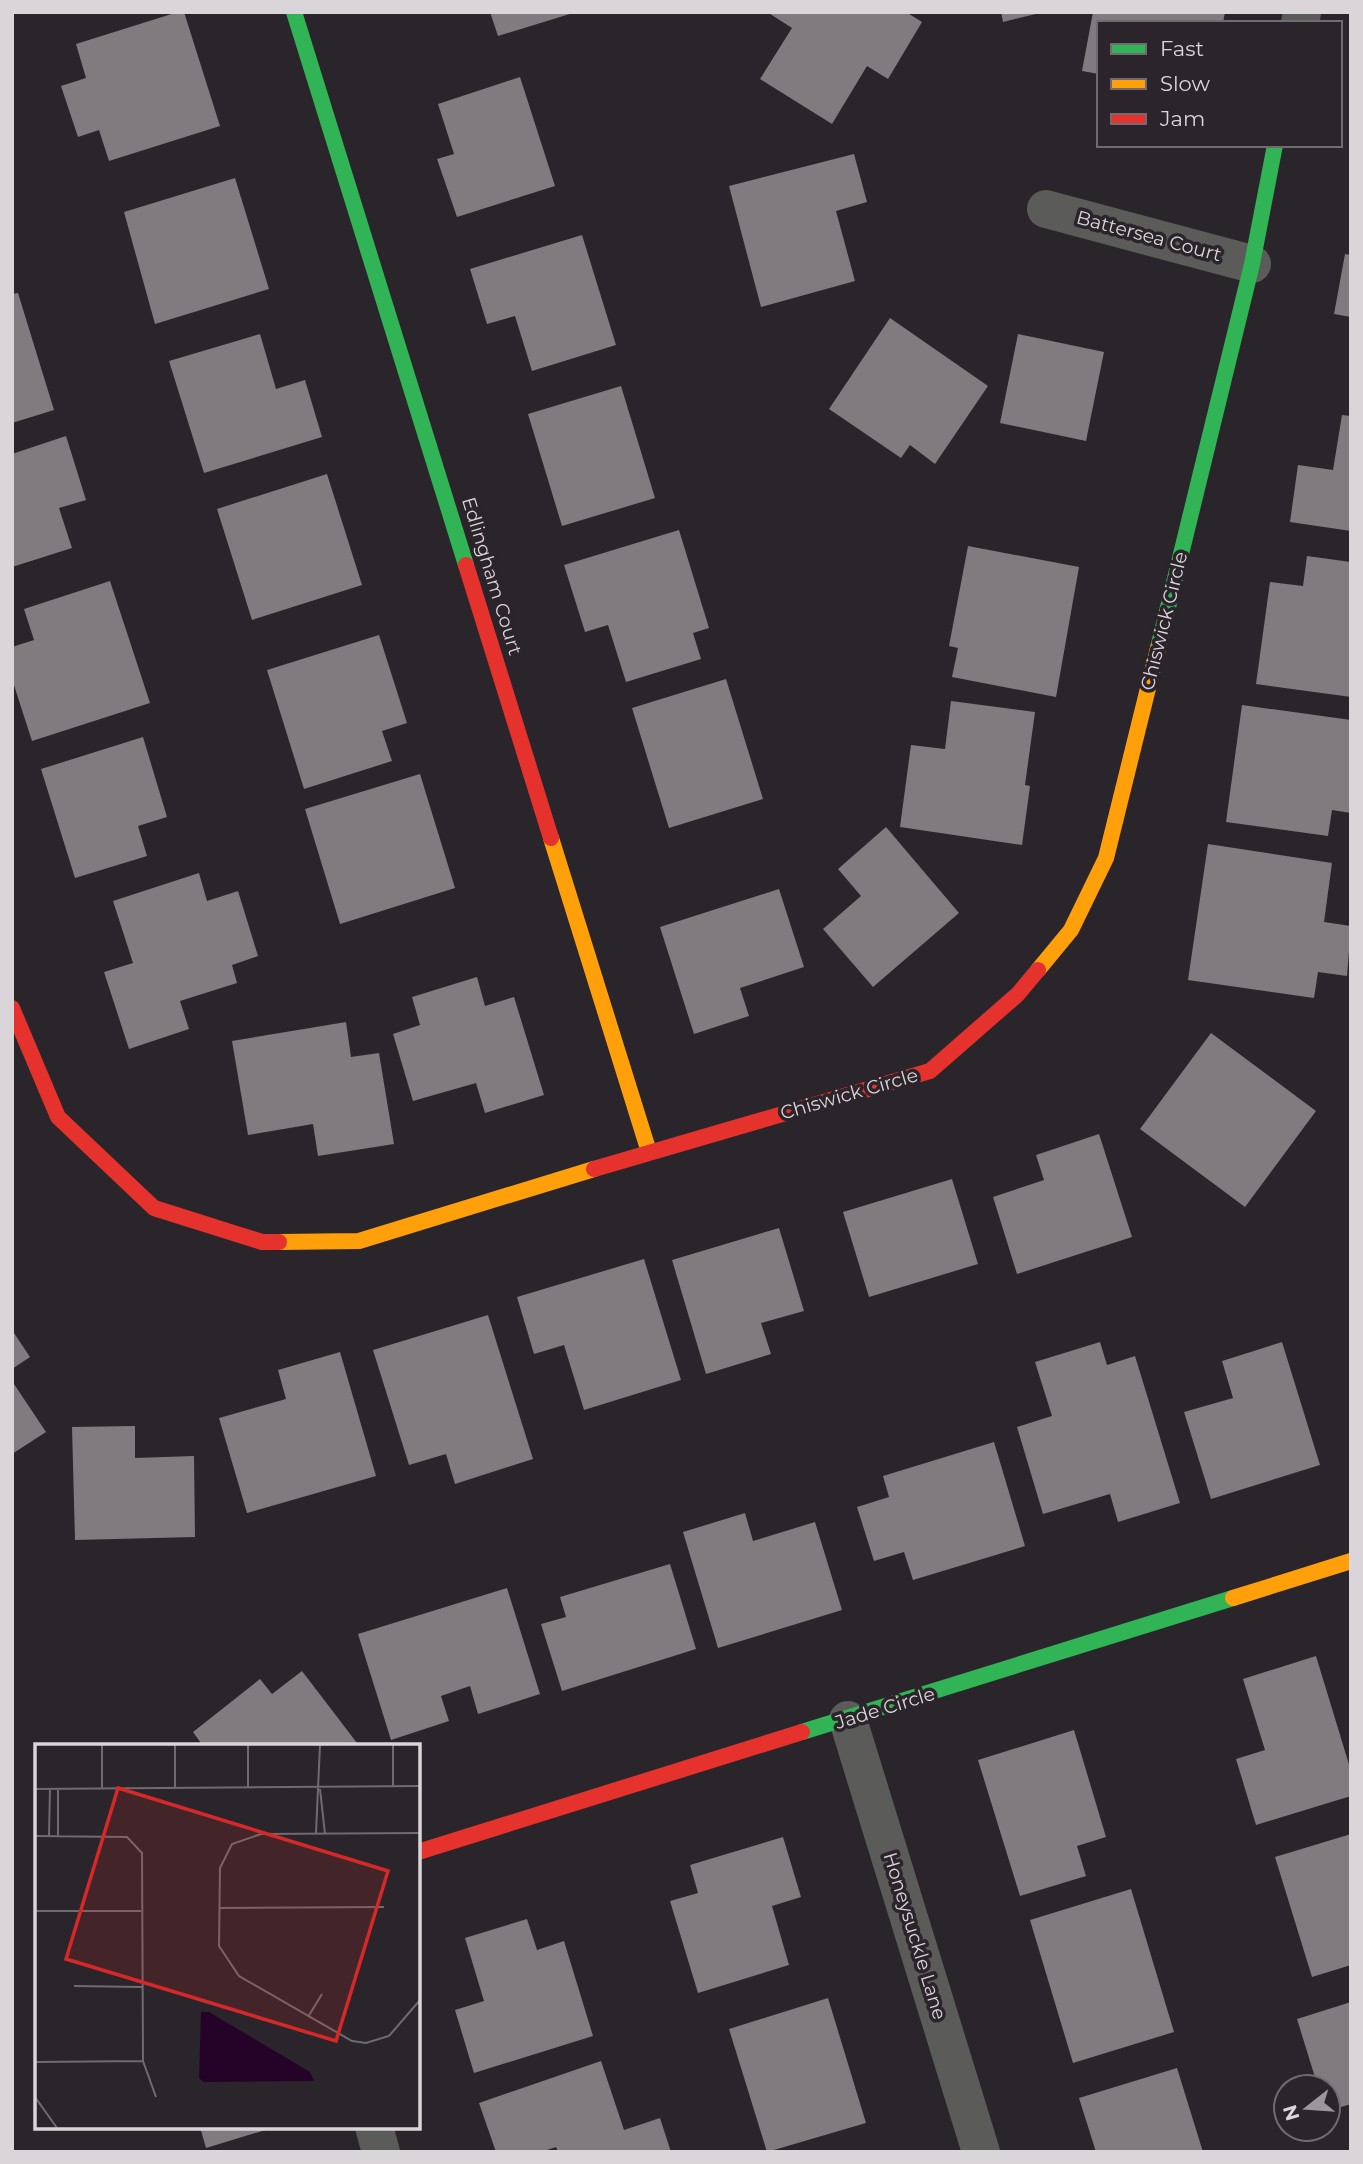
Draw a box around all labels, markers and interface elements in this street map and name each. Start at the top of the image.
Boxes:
legend [1097,21,1342,147]
text: Fast [1160,36,1204,61]
text: Slow [1160,71,1210,96]
text: Jam [1159,106,1205,131]
street label: Battersea Court [1074,206,1224,267]
street label: Edlingham Court [457,494,527,658]
street label: Chiswick Circle [1136,549,1192,693]
street label: Chiswick Circle [777,1063,921,1125]
street label: Jade Circle [831,1682,938,1734]
inset map [35,1744,420,2129]
street label: Honeysuckle Lane [879,1849,951,2023]
north arrow [1272,2073,1342,2143]
text: N [1278,2102,1304,2124]

